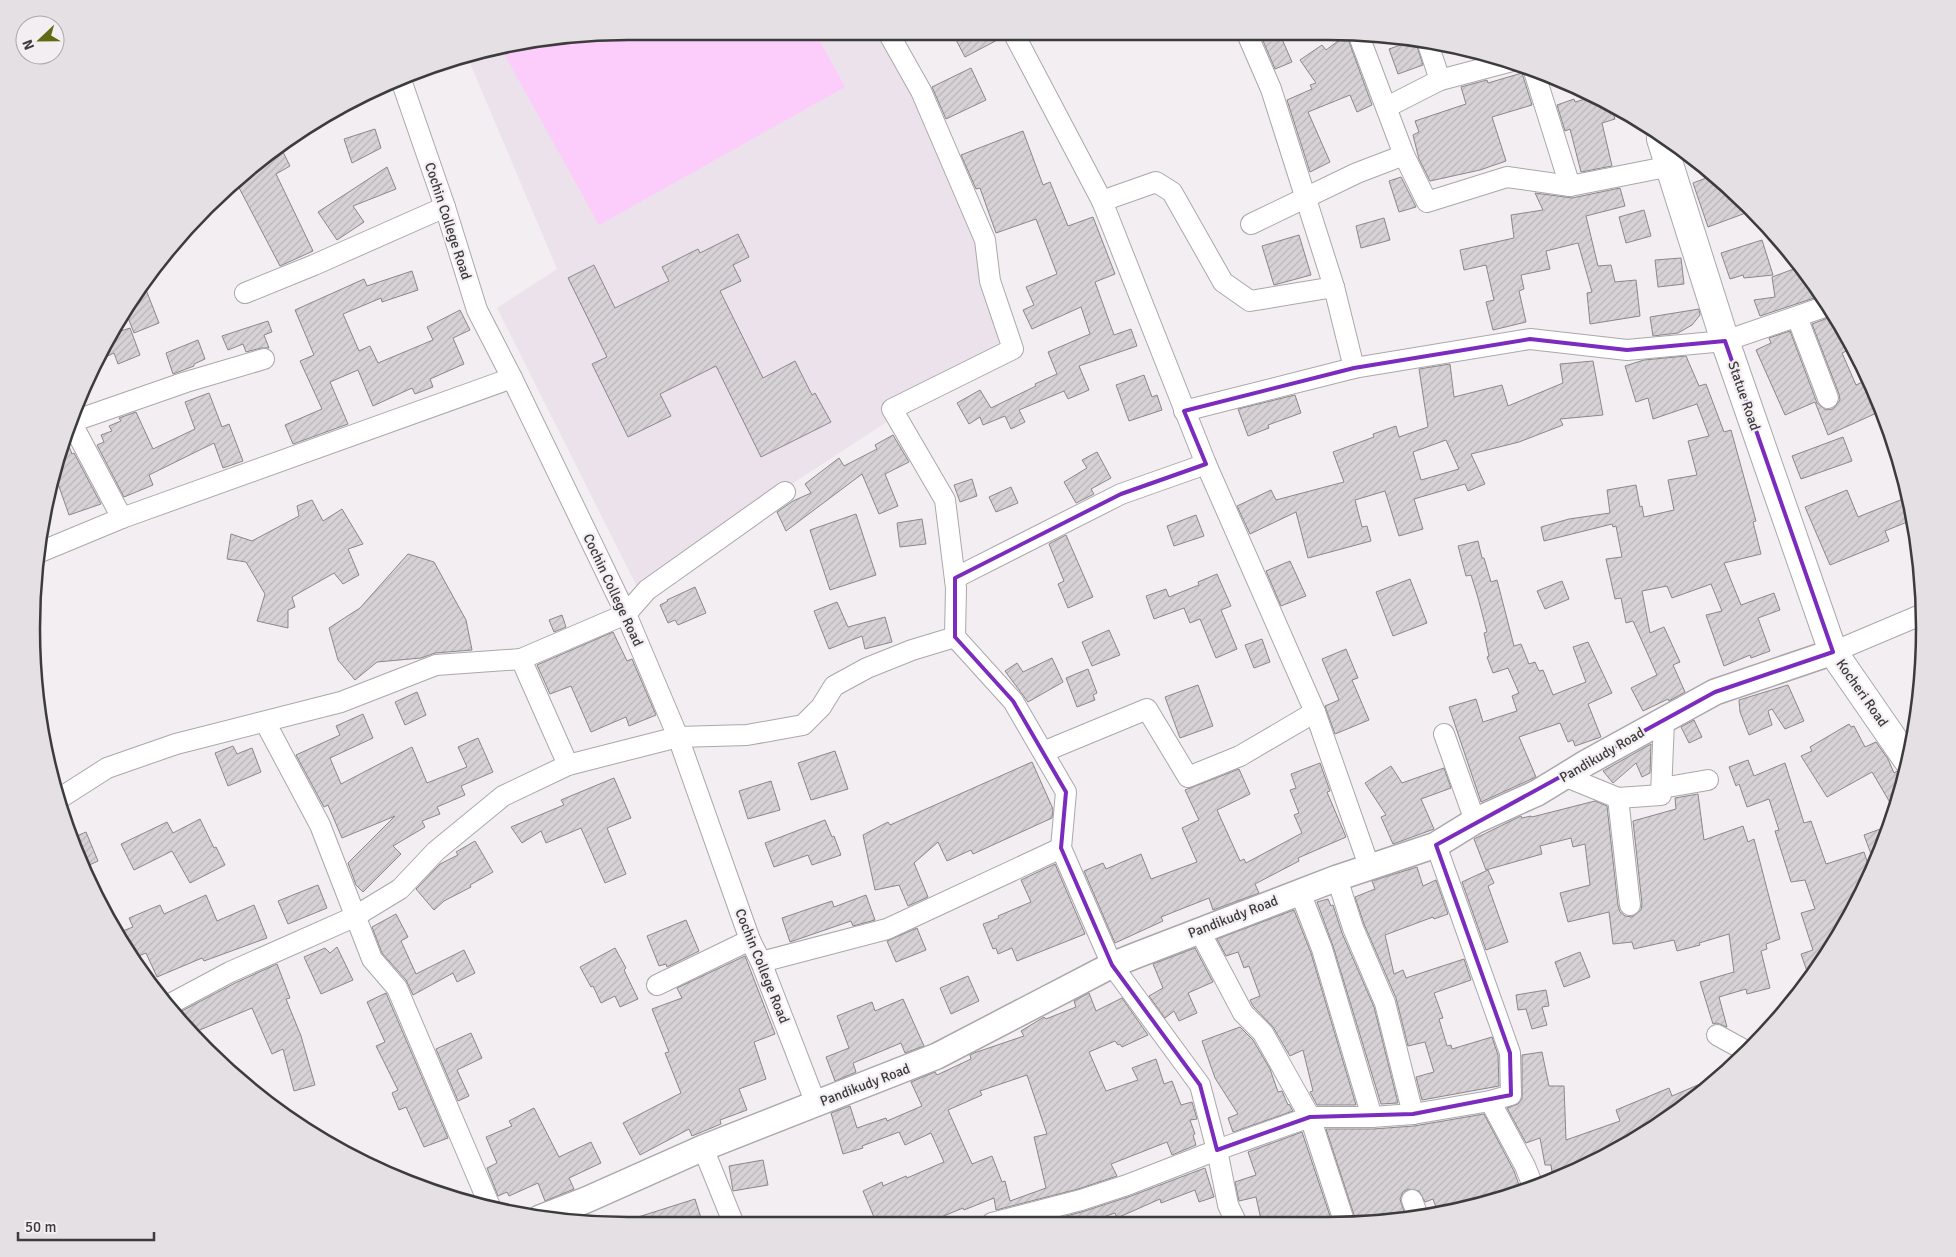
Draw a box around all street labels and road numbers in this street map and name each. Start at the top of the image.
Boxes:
street label: Cochin College Road [421,160,475,282]
street label: Statue Road [1724,359,1764,433]
street label: Cochin College Road [579,531,647,649]
street label: Kocheri Road [1832,656,1892,730]
street label: Pandikudy Road [1557,724,1647,786]
street label: Pandikudy Road [1186,892,1280,942]
street label: Cochin College Road [731,906,793,1026]
street label: Pandikudy Road [818,1060,912,1110]

